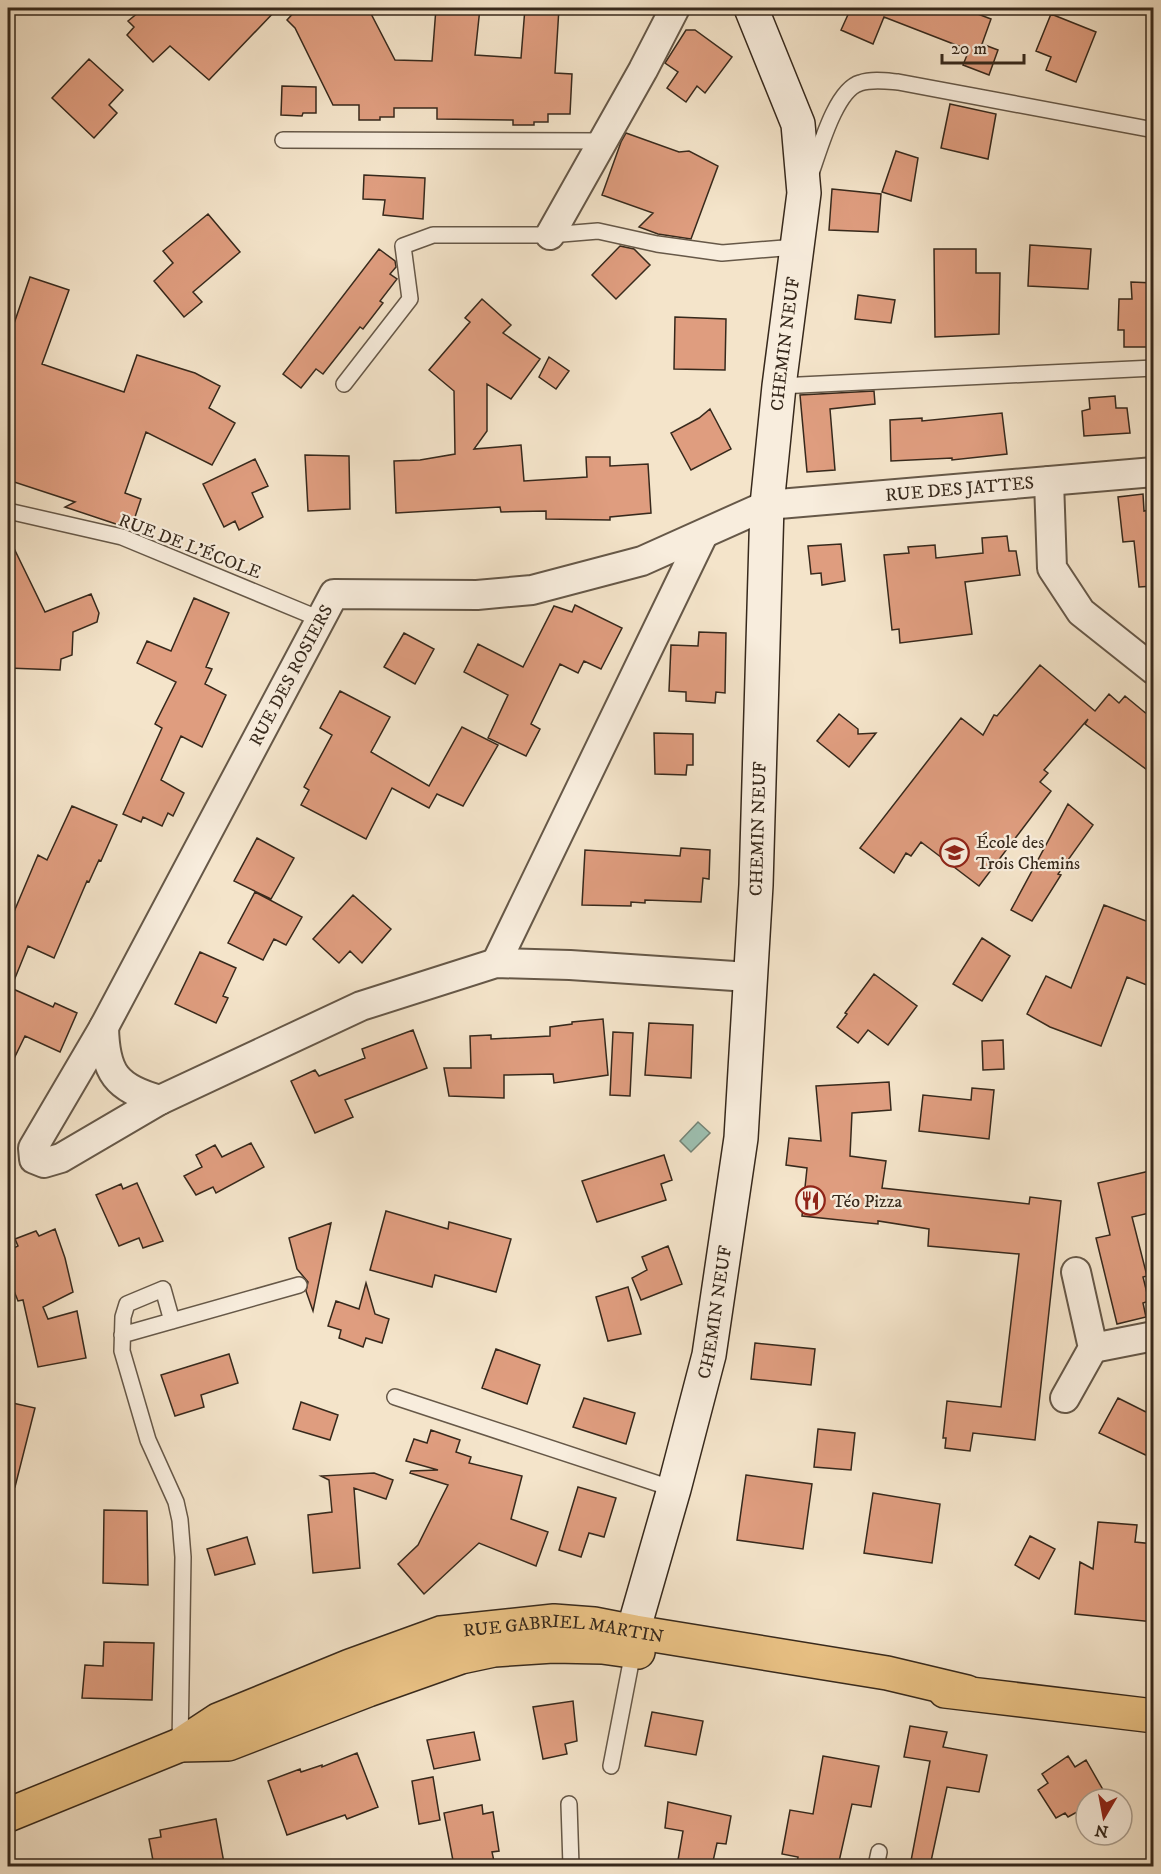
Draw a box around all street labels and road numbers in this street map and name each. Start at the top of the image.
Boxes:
street label: CHEMIN NEUF [767,276,805,412]
street label: RUE DES JATTES [884,472,1035,507]
street label: RUE DE L'ÉCOLE [115,510,264,584]
street label: RUE DES ROSIERS [245,601,338,750]
street label: CHEMIN NEUF [745,761,772,897]
street label: CHEMIN NEUF [693,1244,737,1382]
street label: RUE GABRIEL MARTIN [462,1611,665,1649]

